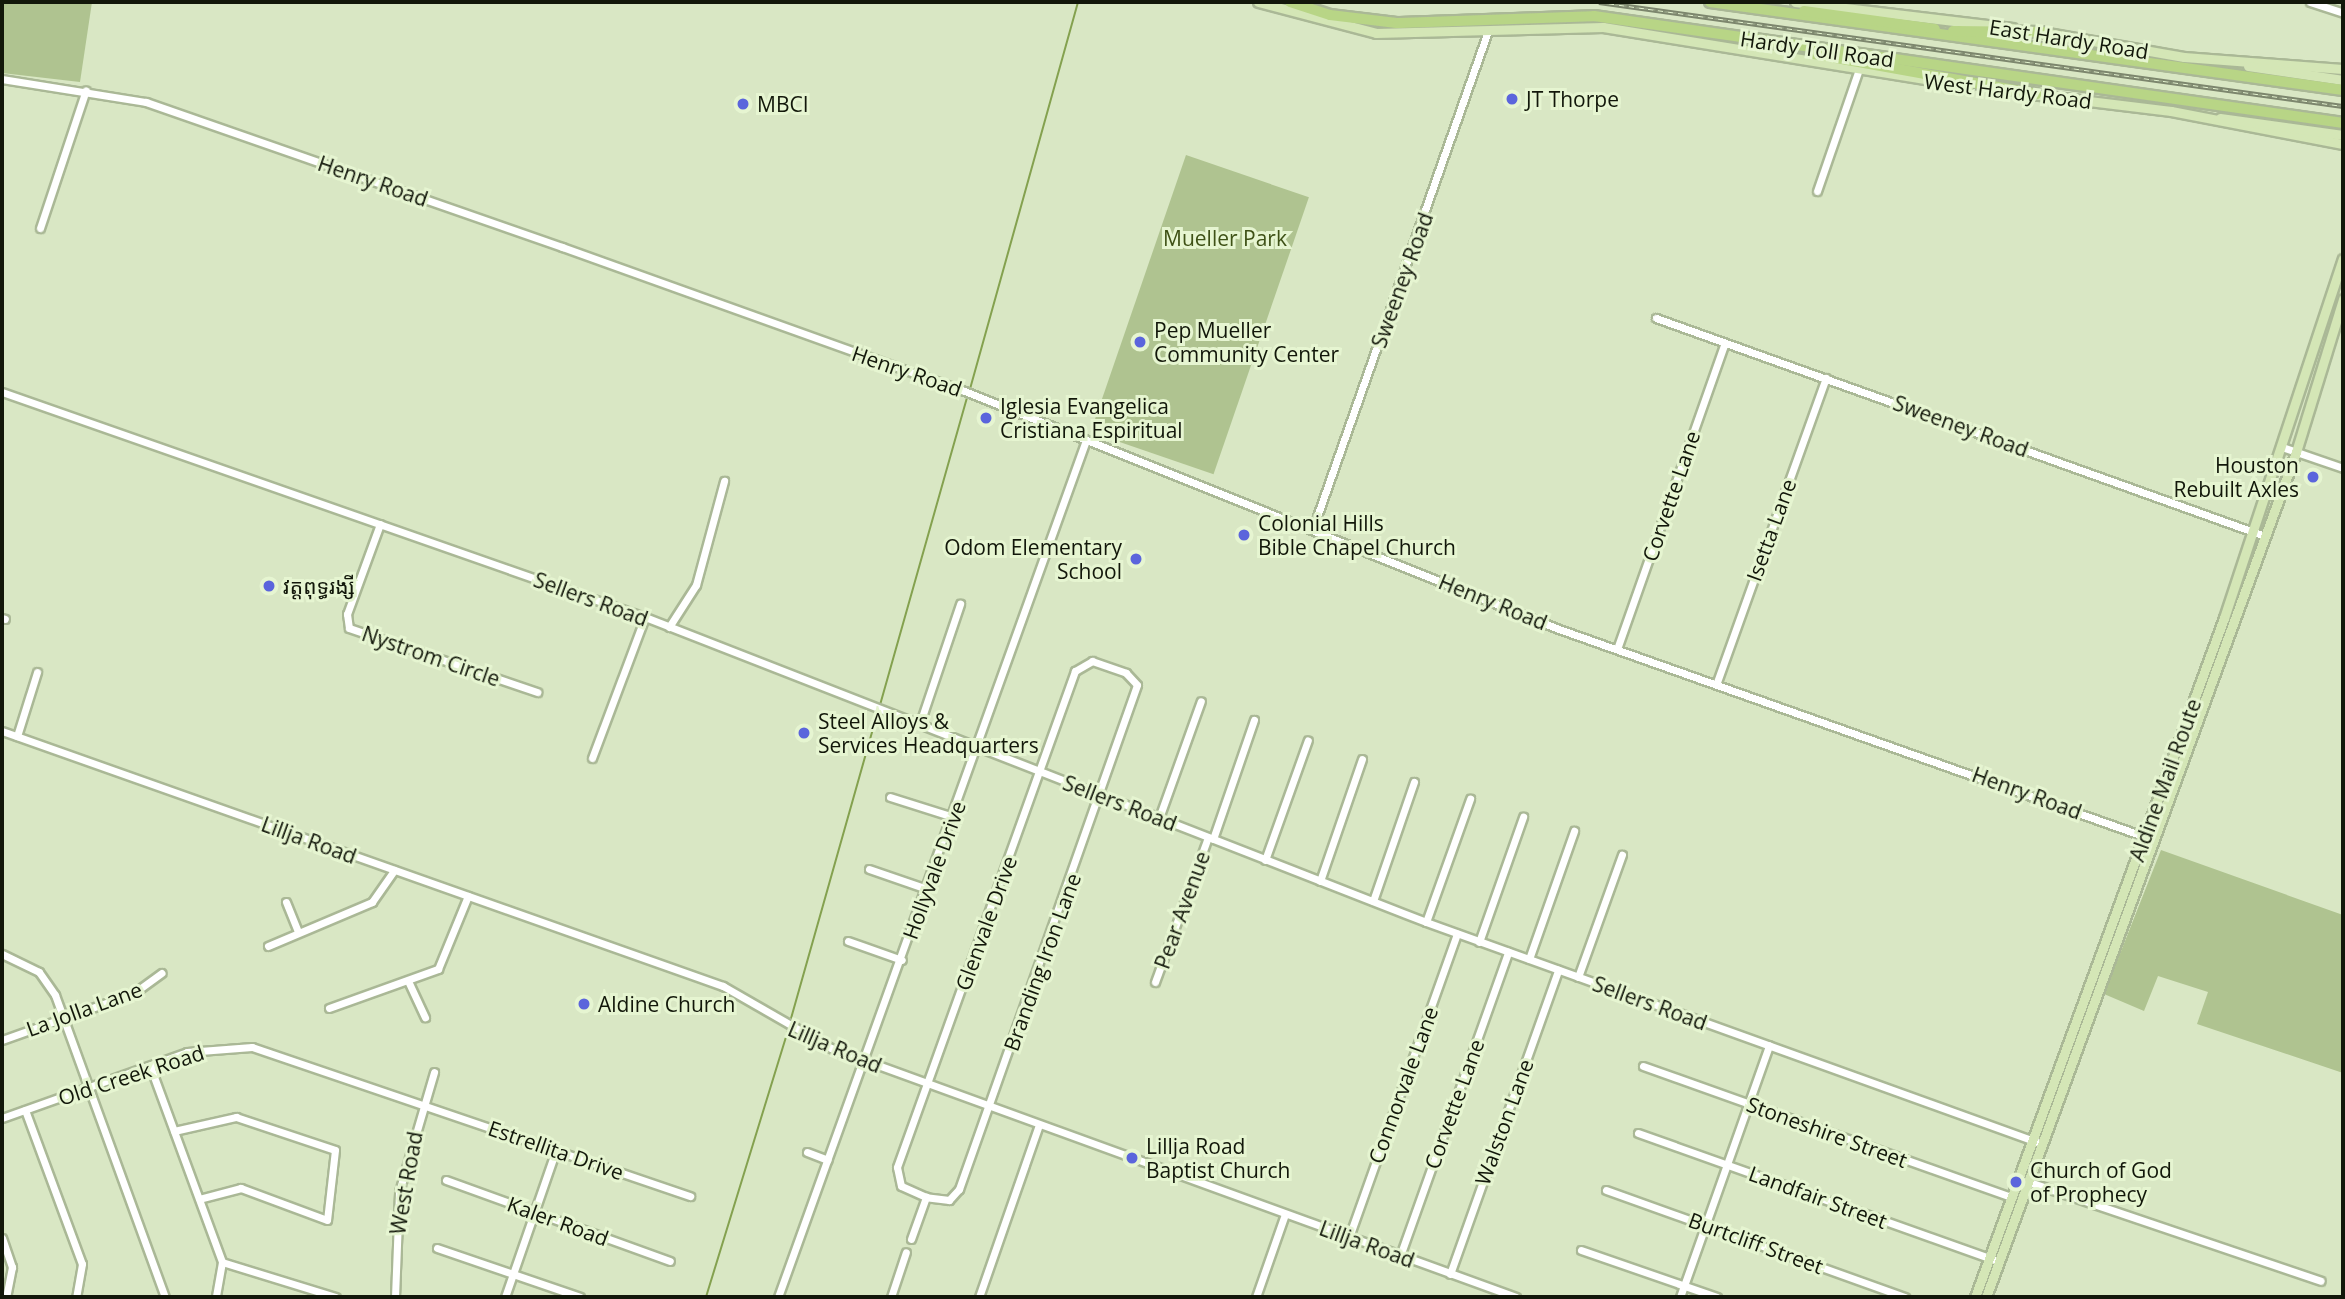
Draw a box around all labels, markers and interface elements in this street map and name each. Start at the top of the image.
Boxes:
street label: East Hardy Road [1988,14,2150,64]
street label: Hardy Toll Road [1739,26,1895,72]
street label: West Hardy Road [1923,68,2093,114]
place label: JT Thorpe [1526,86,1619,112]
place label: MBCI [757,91,809,117]
marker: JT Thorpe [1504,91,1520,107]
marker: MBCI [735,96,751,112]
street label: Henry Road [315,150,431,212]
street label: Sweeney Road [1366,209,1438,351]
park label: Mueller Park [1163,225,1287,251]
place label: Pep Mueller Community Center [1154,317,1339,367]
marker: Pep Mueller Community Center [1132,334,1148,350]
street label: Henry Road [849,340,965,402]
street label: Sweeney Road [1890,390,2032,462]
place label: Iglesia Evangelica Cristiana Espiritual [1000,393,1183,443]
marker: Iglesia Evangelica Cristiana Espiritual [978,410,994,426]
street label: Corvette Lane [1637,427,1705,565]
place label: Houston Rebuilt Axles [2174,452,2299,502]
marker: Houston Rebuilt Axles [2305,469,2321,485]
street label: Isetta Lane [1741,475,1801,585]
place label: Colonial Hills Bible Chapel Church [1258,510,1456,560]
marker: Colonial Hills Bible Chapel Church [1236,527,1252,543]
place label: Odom Elementary School [944,534,1122,584]
marker: Odom Elementary School [1128,551,1144,567]
street label: Sellers Road [530,567,652,631]
street label: Henry Road [1435,569,1551,635]
place label: វត្តពុទ្ធរង្សី [283,573,355,599]
marker: វត្តពុទ្ធរង្សី [261,578,277,594]
street label: Nystrom Circle [359,621,503,691]
street label: Aldine Mail Route [2124,695,2206,865]
place label: Steel Alloys & Services Headquarters [818,708,1039,758]
marker: Steel Alloys & Services Headquarters [796,725,812,741]
street label: Henry Road [1969,762,2085,824]
street label: Sellers Road [1060,770,1180,836]
street label: Hollyvale Drive [897,797,971,943]
street label: Lillja Road [258,811,360,869]
street label: Pear Avenue [1149,848,1215,972]
street label: Glenvale Drive [950,852,1022,994]
street label: Branding Iron Lane [998,870,1086,1054]
street label: Sellers Road [1589,971,1711,1035]
street label: La Jolla Lane [23,976,145,1042]
place label: Aldine Church [598,991,735,1017]
marker: Aldine Church [576,996,592,1012]
street label: Connorvale Lane [1363,1003,1443,1167]
street label: Lillja Road [784,1016,886,1078]
street label: Corvette Lane [1419,1036,1489,1172]
street label: Old Creek Road [55,1040,207,1110]
street label: Walston Lane [1470,1056,1538,1188]
street label: Stoneshire Street [1743,1091,1911,1173]
street label: Estrellita Drive [485,1115,627,1185]
street label: West Road [385,1129,427,1237]
place label: Lillja Road Baptist Church [1146,1133,1290,1183]
marker: Lillja Road Baptist Church [1124,1150,1140,1166]
place label: Church of God of Prophecy [2030,1157,2172,1207]
street label: Landfair Street [1746,1160,1890,1234]
marker: Church of God of Prophecy [2008,1174,2024,1190]
street label: Kaler Road [504,1191,612,1251]
street label: Burtcliff Street [1685,1207,1827,1279]
street label: Lillja Road [1316,1215,1418,1273]

